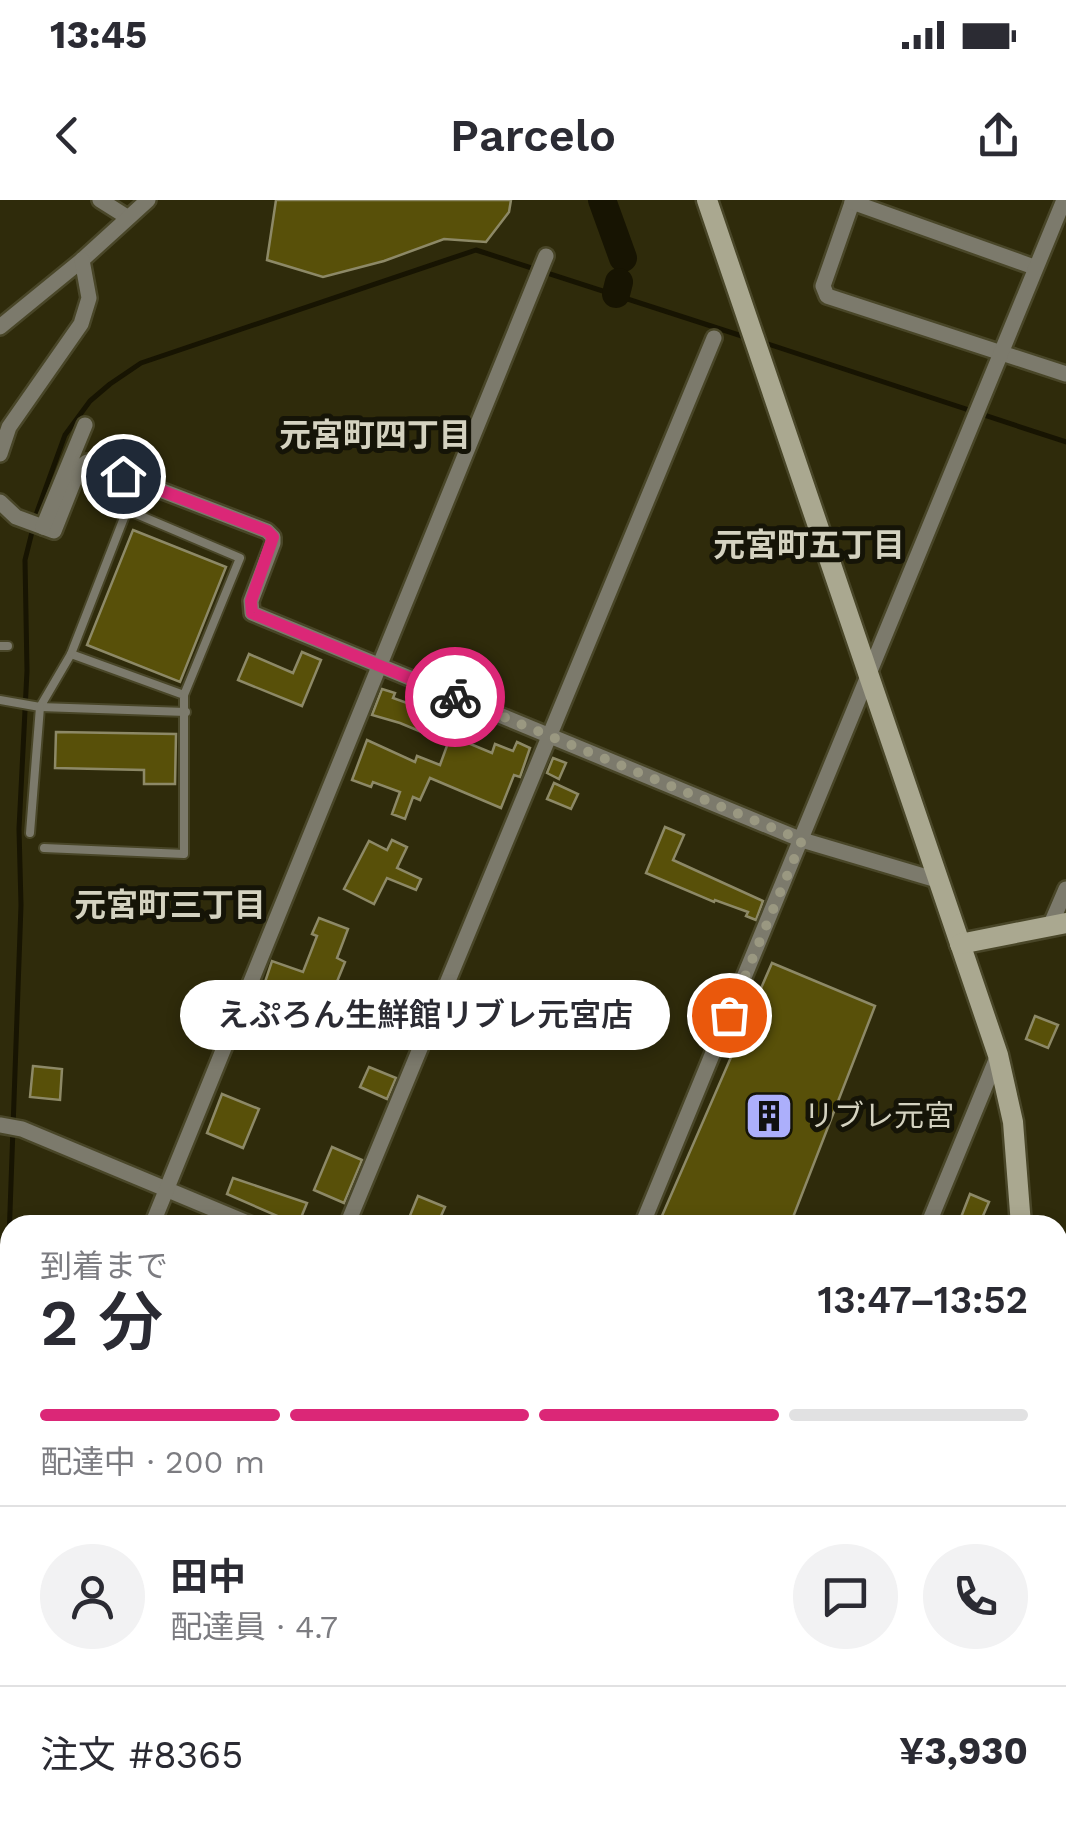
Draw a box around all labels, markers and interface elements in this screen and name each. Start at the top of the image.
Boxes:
text: 13:45 [50,13,147,57]
icon: back [40,108,95,163]
icon: share [971,108,1026,163]
text: Parcelo [450,109,616,162]
district label: 元宮町四丁目 [279,416,471,454]
pin [81,434,166,519]
icon: home [96,449,151,504]
district label: 元宮町五丁目 [713,526,905,564]
courier [405,647,505,747]
icon: bike [428,670,483,725]
district label: 元宮町三丁目 [74,886,266,924]
pin [687,973,772,1058]
callout: えぷろん生鮮館リブレ元宮店 [179,980,669,1050]
icon: bag [702,988,757,1043]
text: えぷろん生鮮館リブレ元宮店 [217,996,633,1034]
building icon: リブレ元宮 [743,1090,795,1142]
place label: リブレ元宮 [804,1098,954,1133]
text: 到着まで [40,1247,168,1285]
text: 13:47–13:52 [817,1278,1028,1322]
text: 2 分 [40,1285,163,1361]
text: 配達中 · 200 m [40,1443,265,1481]
button: person [40,1544,145,1649]
button: chat [793,1544,898,1649]
button: phone [923,1544,1028,1649]
text: 田中 [170,1555,246,1599]
text: 配達員 · 4.7 [170,1608,338,1646]
text: ¥3,930 [899,1729,1028,1773]
text: 注文 #8365 [40,1733,243,1777]

